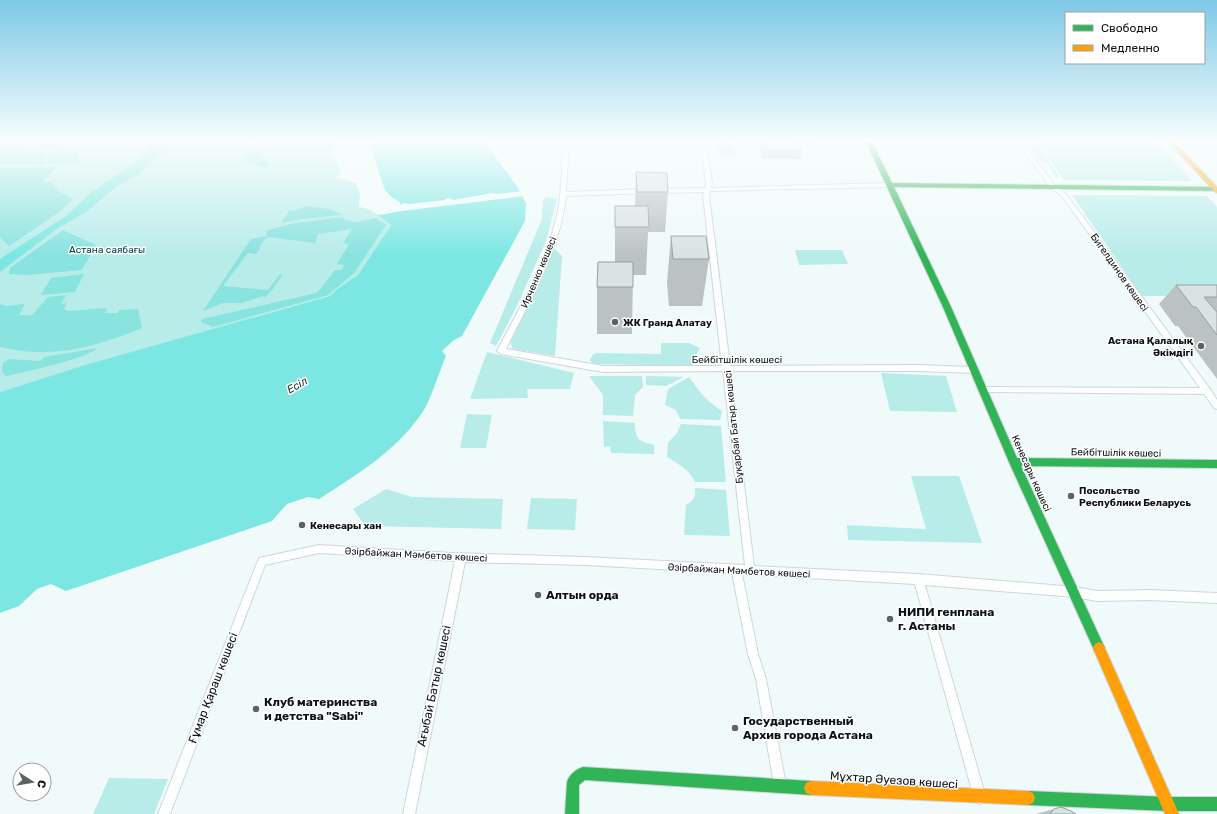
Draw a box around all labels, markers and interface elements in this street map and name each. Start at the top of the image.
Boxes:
legend [1065,12,1205,64]
text: Свободно [1101,21,1158,35]
text: Медленно [1101,41,1160,55]
street label: Бигелдинов көшесі [1088,231,1151,314]
street label: Ирченко көшесі [518,235,559,310]
park label: Астана саябағы [69,244,145,256]
marker: ЖК Гранд Алатау [610,317,620,327]
place label: ЖК Гранд Алатау [623,317,712,329]
place label: Астана Қалалық Әкімдігі [1108,335,1194,359]
marker: Астана Қалалық Әкімдігі [1196,341,1206,351]
street label: Бейбітшілік көшесі [692,354,782,366]
street label: Бұқарбай Батыр көшесі [722,370,746,484]
water label: Есіл [285,374,310,396]
street label: Кенесары көшесі [1009,433,1053,514]
street label: Бейбітшілік көшесі [1071,446,1161,460]
place label: Посольство Республики Беларусь [1079,485,1192,509]
marker: Посольство Республики Беларусь [1066,491,1076,501]
marker: Кенесары хан [297,520,307,530]
place label: Кенесары хан [310,520,382,532]
street label: Әзірбайжан Мәмбетов көшесі [344,545,488,565]
street label: Әзірбайжан Мәмбетов көшесі [667,561,811,581]
place label: Алтын орда [546,588,619,602]
marker: Алтын орда [533,590,543,600]
place label: НИПИ генплана г. Астаны [898,605,994,633]
marker: НИПИ генплана г. Астаны [885,614,895,624]
street label: Ағыбай Батыр көшесі [414,624,454,748]
street label: Ғұмар Қараш көшесі [185,631,241,745]
place label: Клуб материнства и детства "Sabi" [264,695,377,723]
marker: Клуб материнства и детства "Sabi" [251,704,261,714]
place label: Государственный Архив города Астана [743,714,873,742]
marker: Государственный Архив города Астана [730,723,740,733]
north arrow [12,762,52,802]
street label: Мұхтар Әуезов көшесі [830,769,958,791]
text: С [34,779,48,789]

